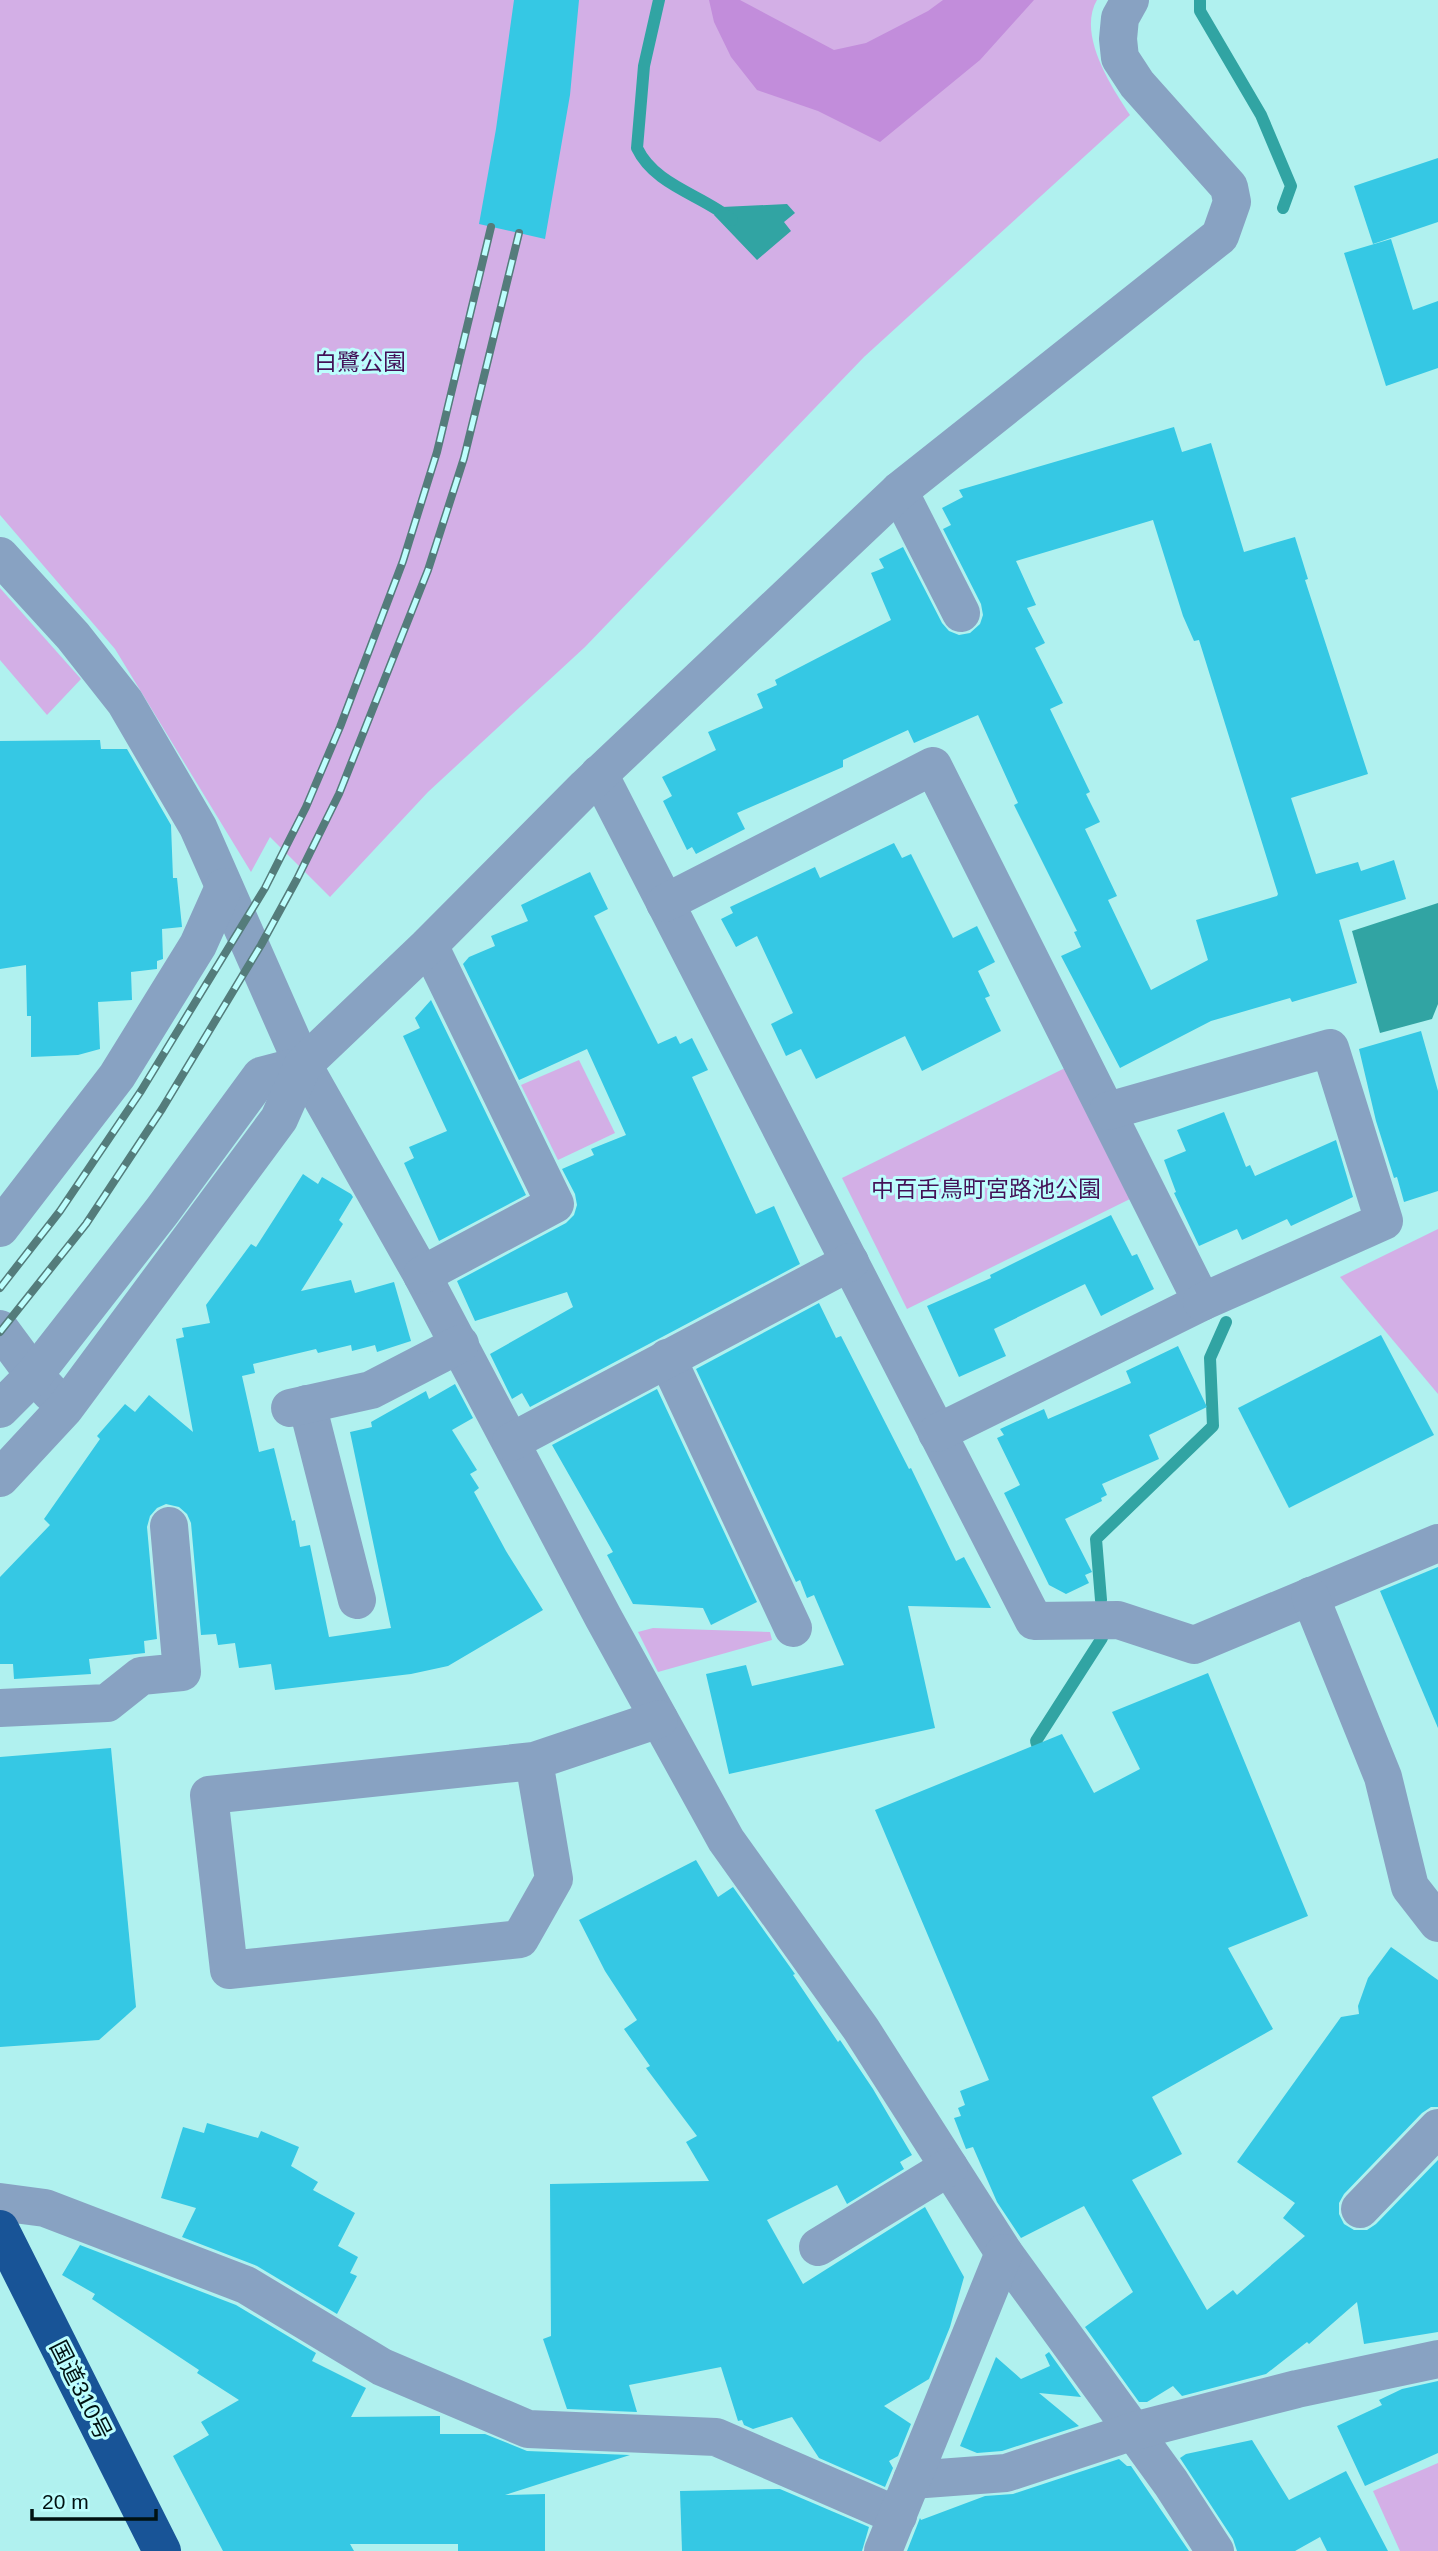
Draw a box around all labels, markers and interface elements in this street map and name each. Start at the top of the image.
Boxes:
park label: 白鷺公園 [314,349,406,375]
park label: 中百舌鳥町宮路池公園 [871,1176,1101,1202]
street label: 国道310号 [45,2336,117,2444]
scale bar [32,2478,156,2522]
text: 20 m [42,2490,89,2513]

